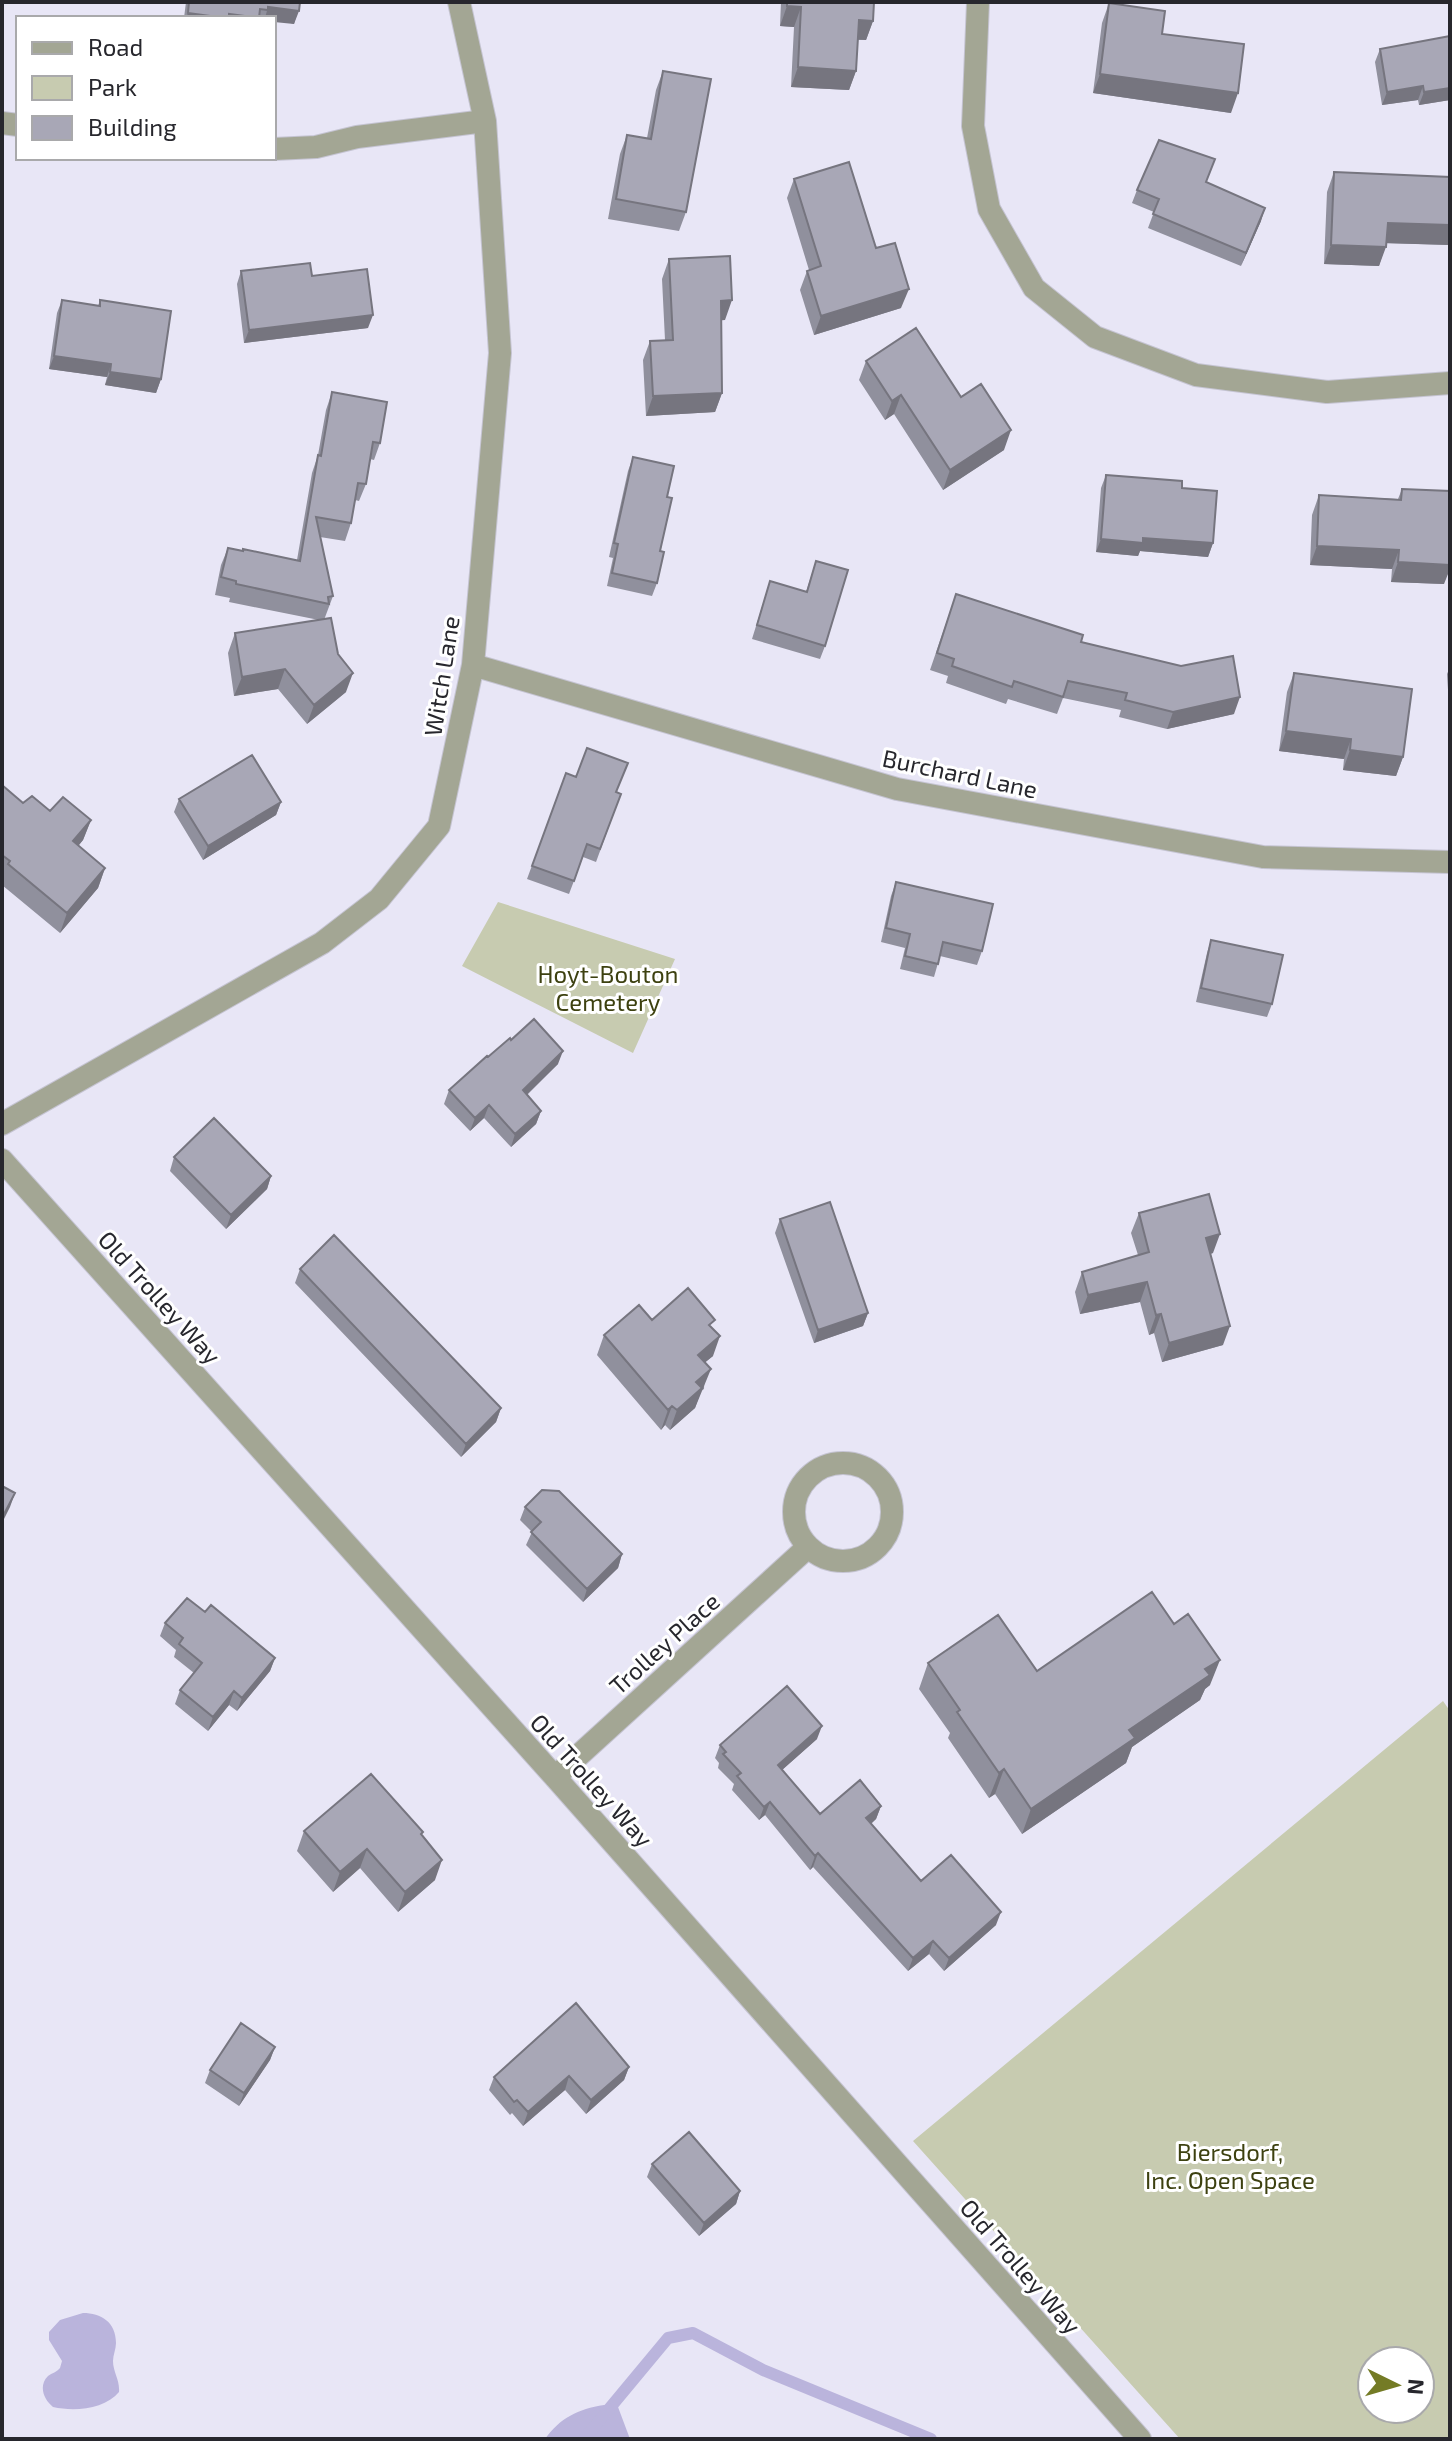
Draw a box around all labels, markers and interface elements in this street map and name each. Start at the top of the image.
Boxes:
legend [16,16,276,160]
text: Road [88,32,143,61]
text: Park [88,72,137,101]
text: Building [88,112,177,141]
street label: Witch Lane [417,614,465,738]
street label: Burchard Lane [880,742,1040,804]
park label: Hoyt-Bouton Cemetery [538,959,678,1016]
street label: Old Trolley Way [93,1225,228,1370]
street label: Trolley Place [603,1586,725,1700]
street label: Old Trolley Way [525,1708,660,1853]
park label: Biersdorf, Inc. Open Space [1145,2137,1315,2194]
street label: Old Trolley Way [955,2193,1088,2340]
north arrow [1356,2345,1436,2425]
text: N [1403,2378,1431,2396]

